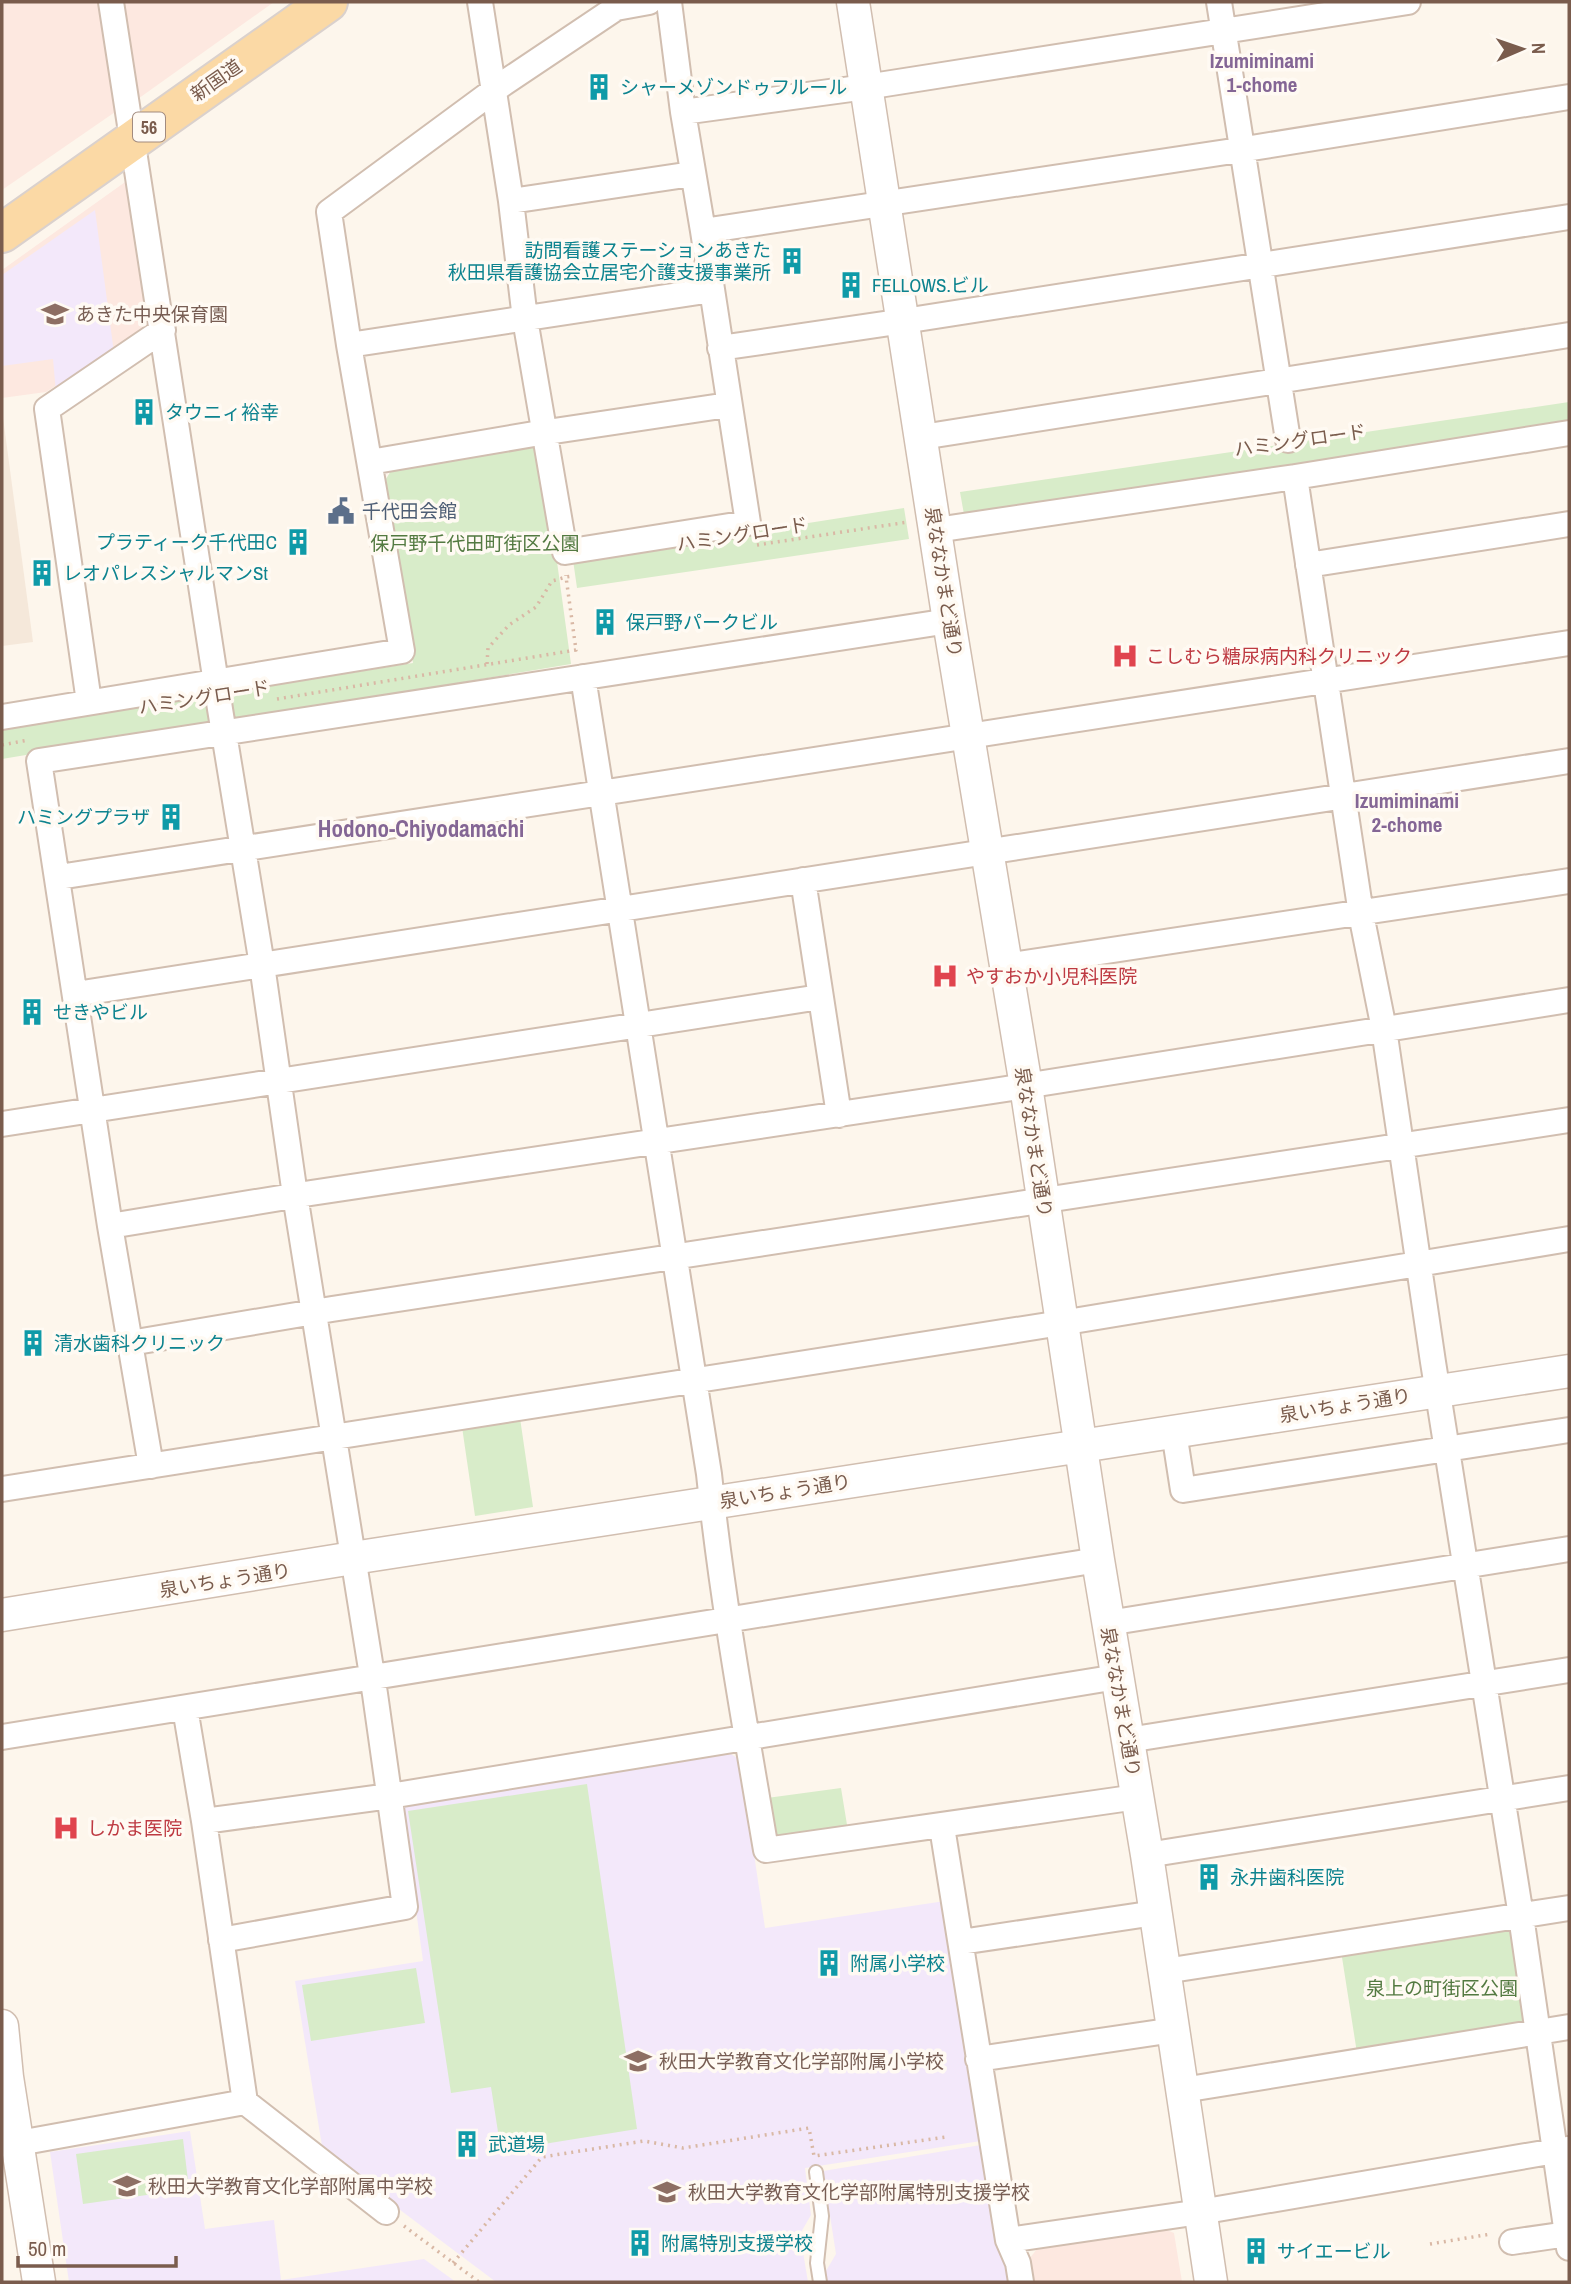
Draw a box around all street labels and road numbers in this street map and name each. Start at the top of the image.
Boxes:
street label: 新国道 [185,53,247,107]
road number: 56 [133,112,165,142]
street label: ハミングロード [1232,418,1368,462]
street label: 泉ななかまど通り [919,505,969,659]
street label: ハミングロード [674,511,810,557]
street label: ハミングロード [136,674,272,720]
street label: 泉ななかまど通り [1009,1065,1059,1219]
street label: 泉いちょう通り [1277,1382,1413,1428]
street label: 泉いちょう通り [717,1468,853,1514]
street label: 泉いちょう通り [157,1557,293,1603]
street label: 泉ななかまど通り [1095,1625,1147,1779]

